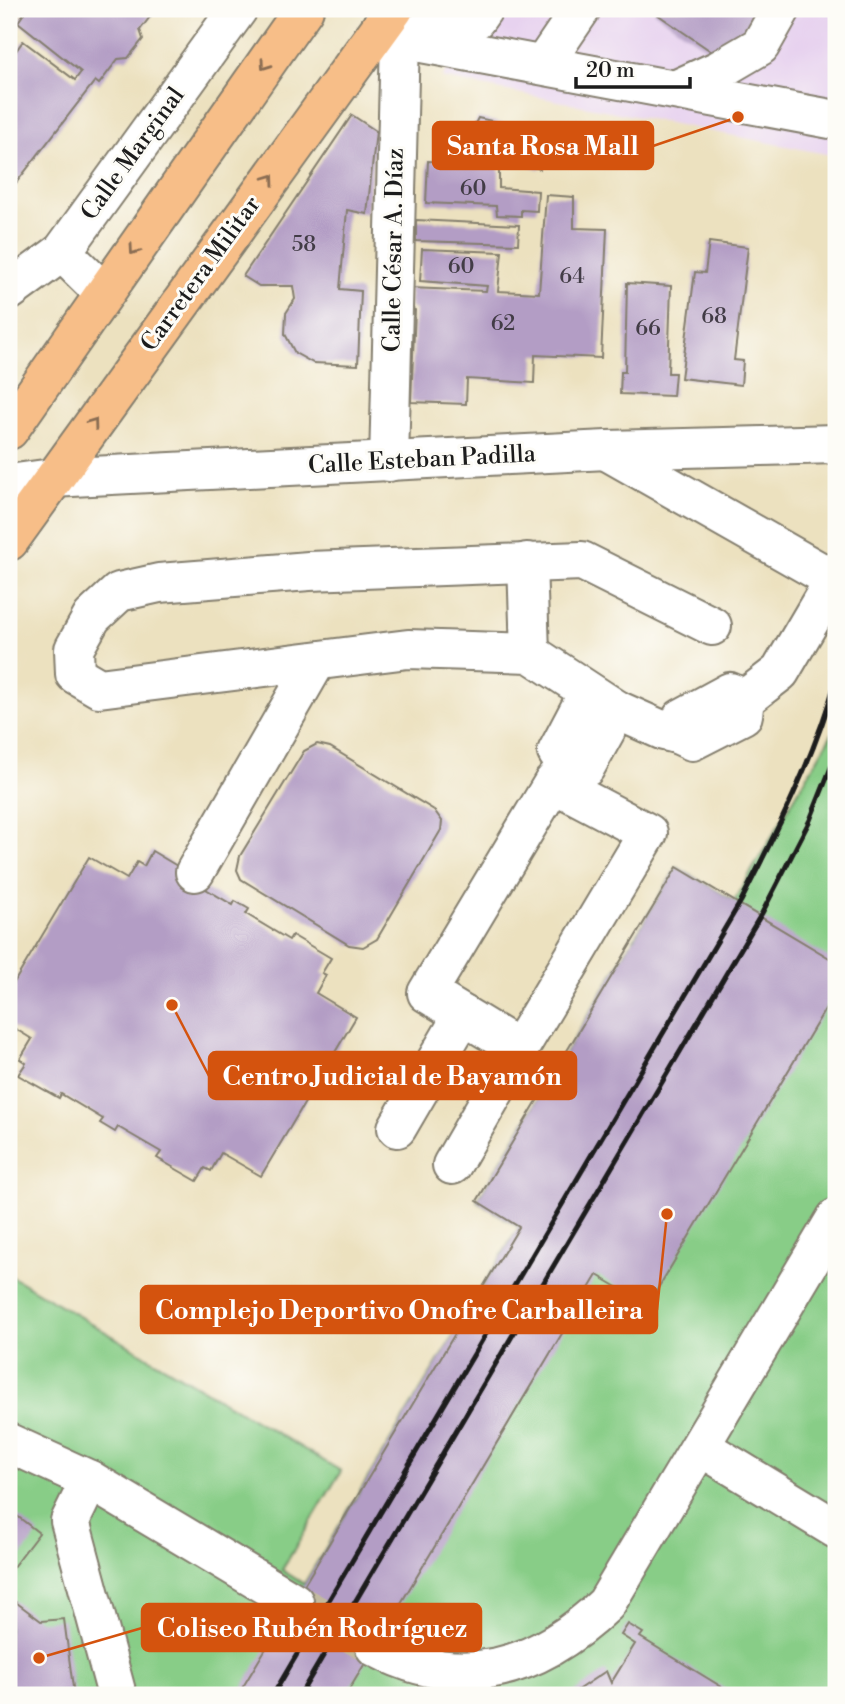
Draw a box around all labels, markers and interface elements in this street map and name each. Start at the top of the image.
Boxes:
scale bar [576,46,689,90]
one-way arrow [260,57,273,70]
text: 20 m [586,58,635,84]
street label: Calle Marginal [75,82,191,226]
callout: Santa Rosa Mall [433,122,653,169]
text: Santa Rosa Mall [447,131,639,163]
street label: Calle César A. Díaz [377,148,411,352]
one-way arrow [261,175,274,187]
house number: 60 [460,176,486,202]
street label: Carretera Militar [135,190,267,358]
house number: 58 [292,232,316,258]
one-way arrow [130,242,142,255]
house number: 60 [448,254,474,280]
house number: 64 [559,264,585,290]
house number: 68 [701,304,727,330]
house number: 62 [491,311,515,337]
house number: 66 [635,316,661,342]
one-way arrow [84,418,97,431]
street label: Calle Esteban Padilla [307,439,537,481]
callout: Centro Judicial de Bayamón [209,1052,576,1099]
text: Centro Judicial de Bayamón [222,1061,562,1093]
callout: Complejo Deportivo Onofre Carballeira [141,1286,657,1333]
text: Complejo Deportivo Onofre Carballeira [155,1295,644,1327]
callout: Coliseo Rubén Rodríguez [142,1604,481,1651]
text: Coliseo Rubén Rodríguez [157,1613,467,1645]

